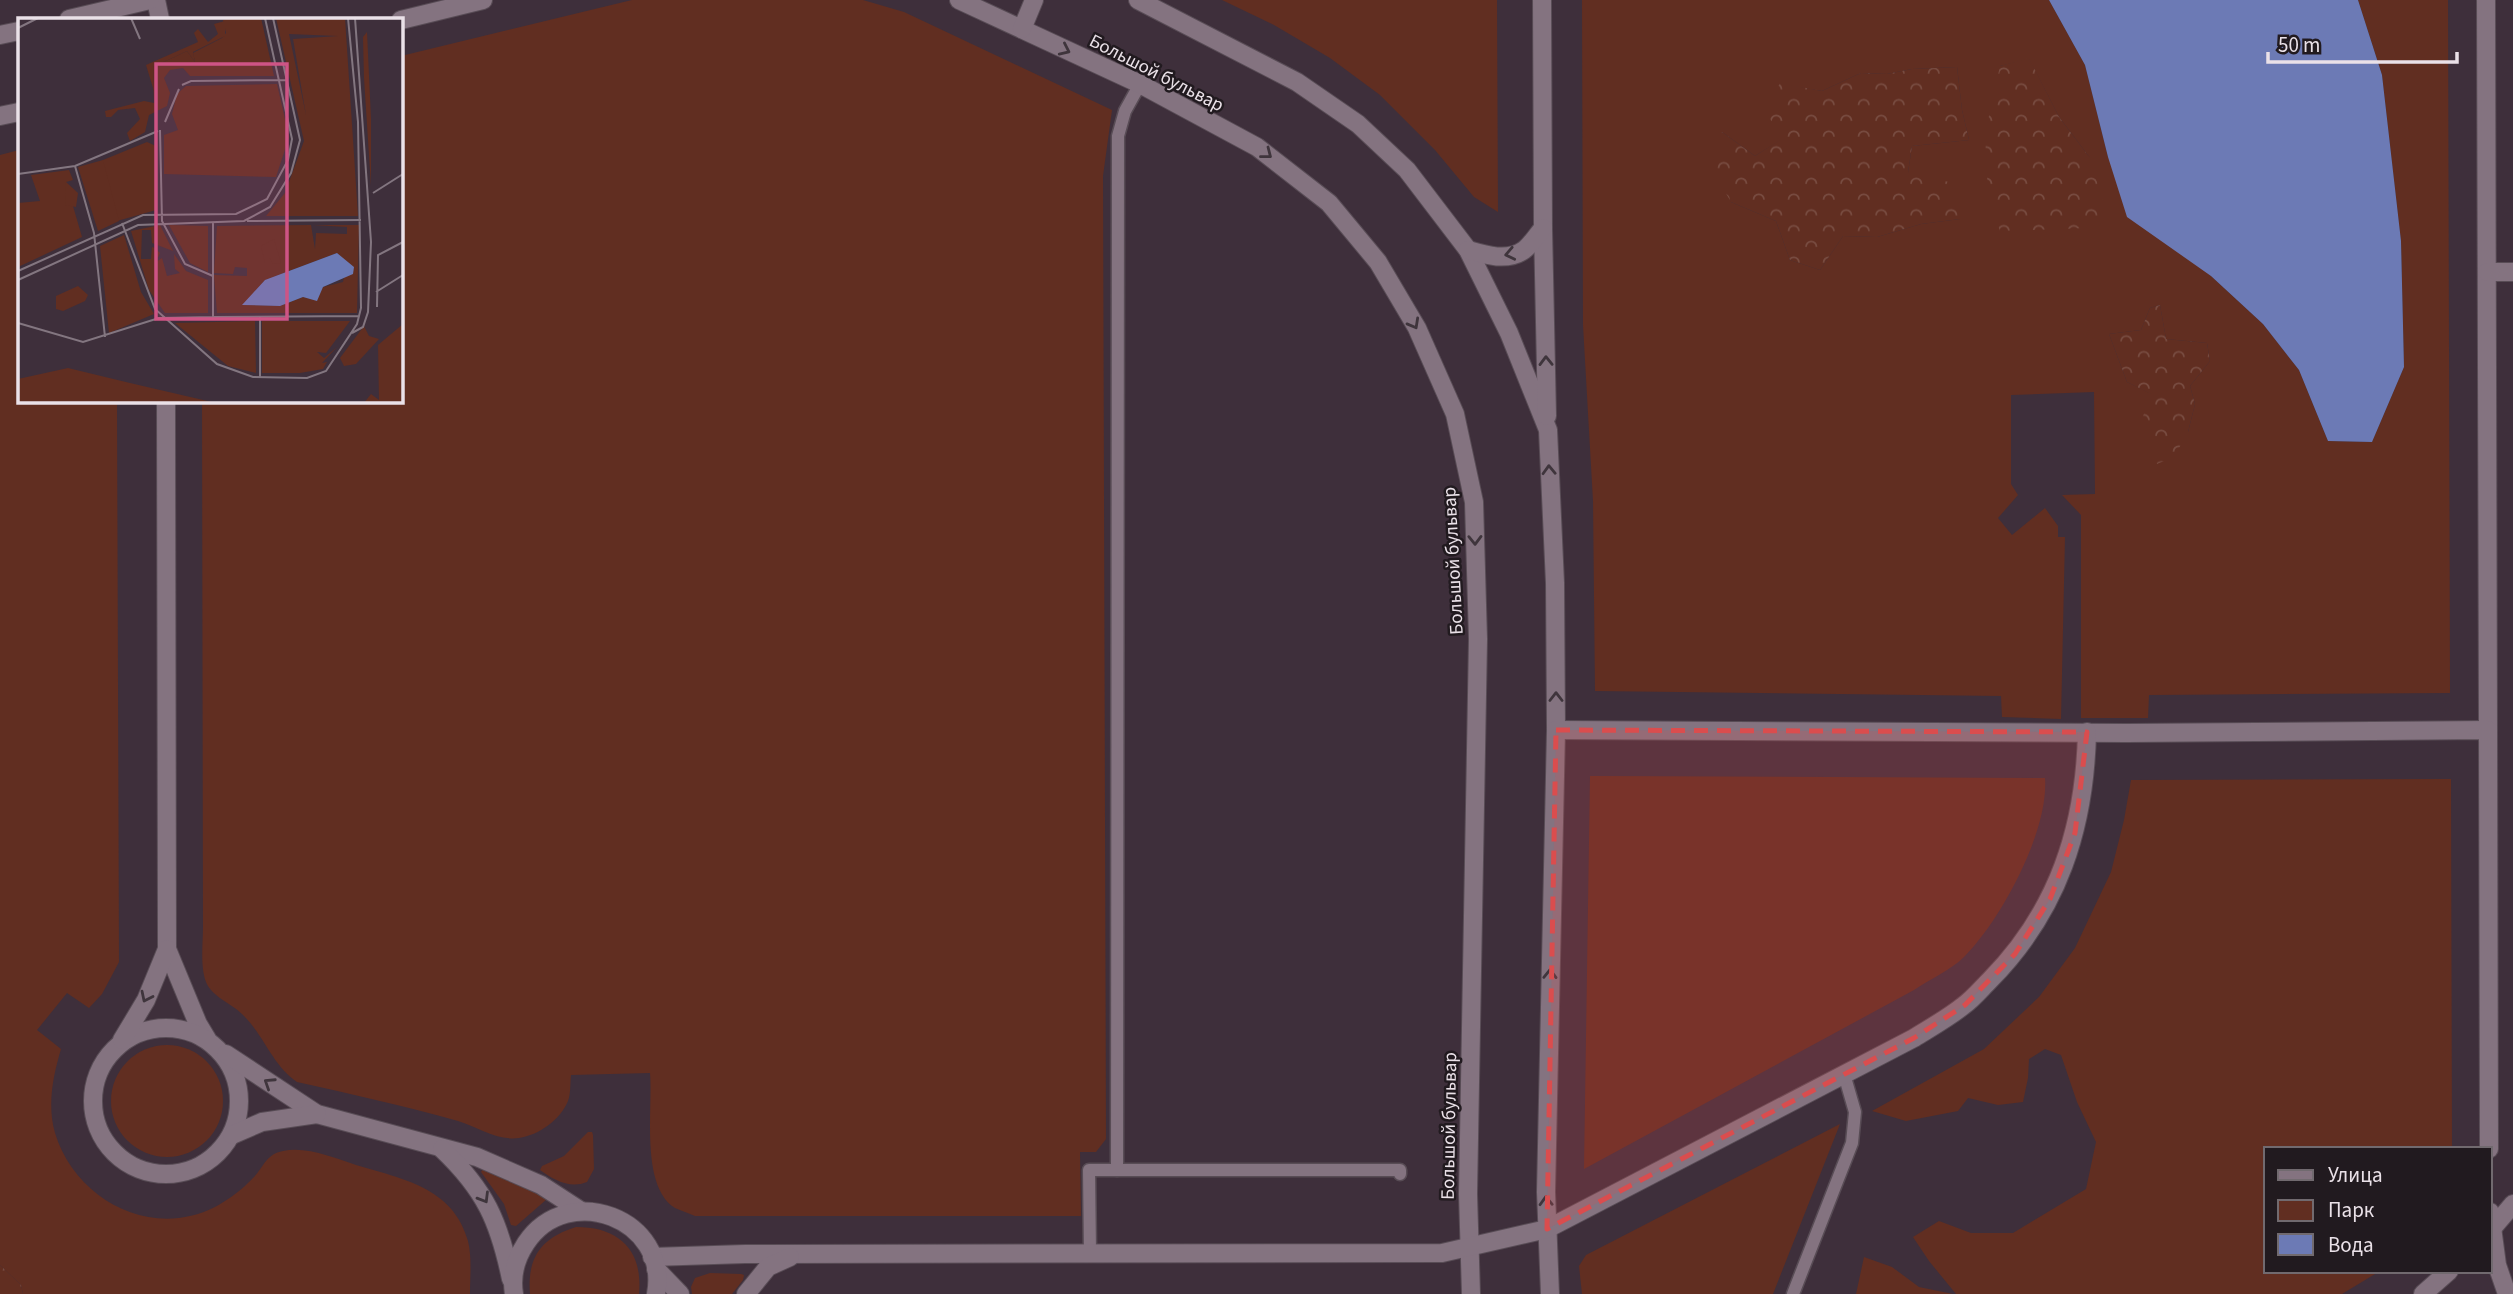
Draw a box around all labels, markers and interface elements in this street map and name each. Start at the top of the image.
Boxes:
inset map [18,18,402,402]
scale bar [2268,21,2457,65]
street label: Большой бульвар [1084,28,1228,119]
text: 50 m [2278,30,2320,60]
one-way arrow [1058,41,1070,55]
one-way arrow [1259,146,1271,159]
one-way arrow [1504,245,1516,260]
one-way arrow [1406,317,1419,329]
one-way arrow [1538,356,1554,366]
one-way arrow [1541,464,1557,475]
street label: Большой бульвар [1436,486,1471,635]
one-way arrow [1467,536,1483,546]
one-way arrow [1548,692,1564,702]
one-way arrow [1543,968,1558,979]
one-way arrow [140,990,154,1002]
street label: Большой бульвар [1435,1052,1464,1200]
one-way arrow [263,1079,276,1092]
legend [2264,1147,2492,1273]
text: Улица [2328,1160,2383,1190]
one-way arrow [476,1190,489,1203]
text: Парк [2328,1195,2375,1225]
one-way arrow [1539,1196,1554,1207]
text: Вода [2328,1230,2374,1260]

